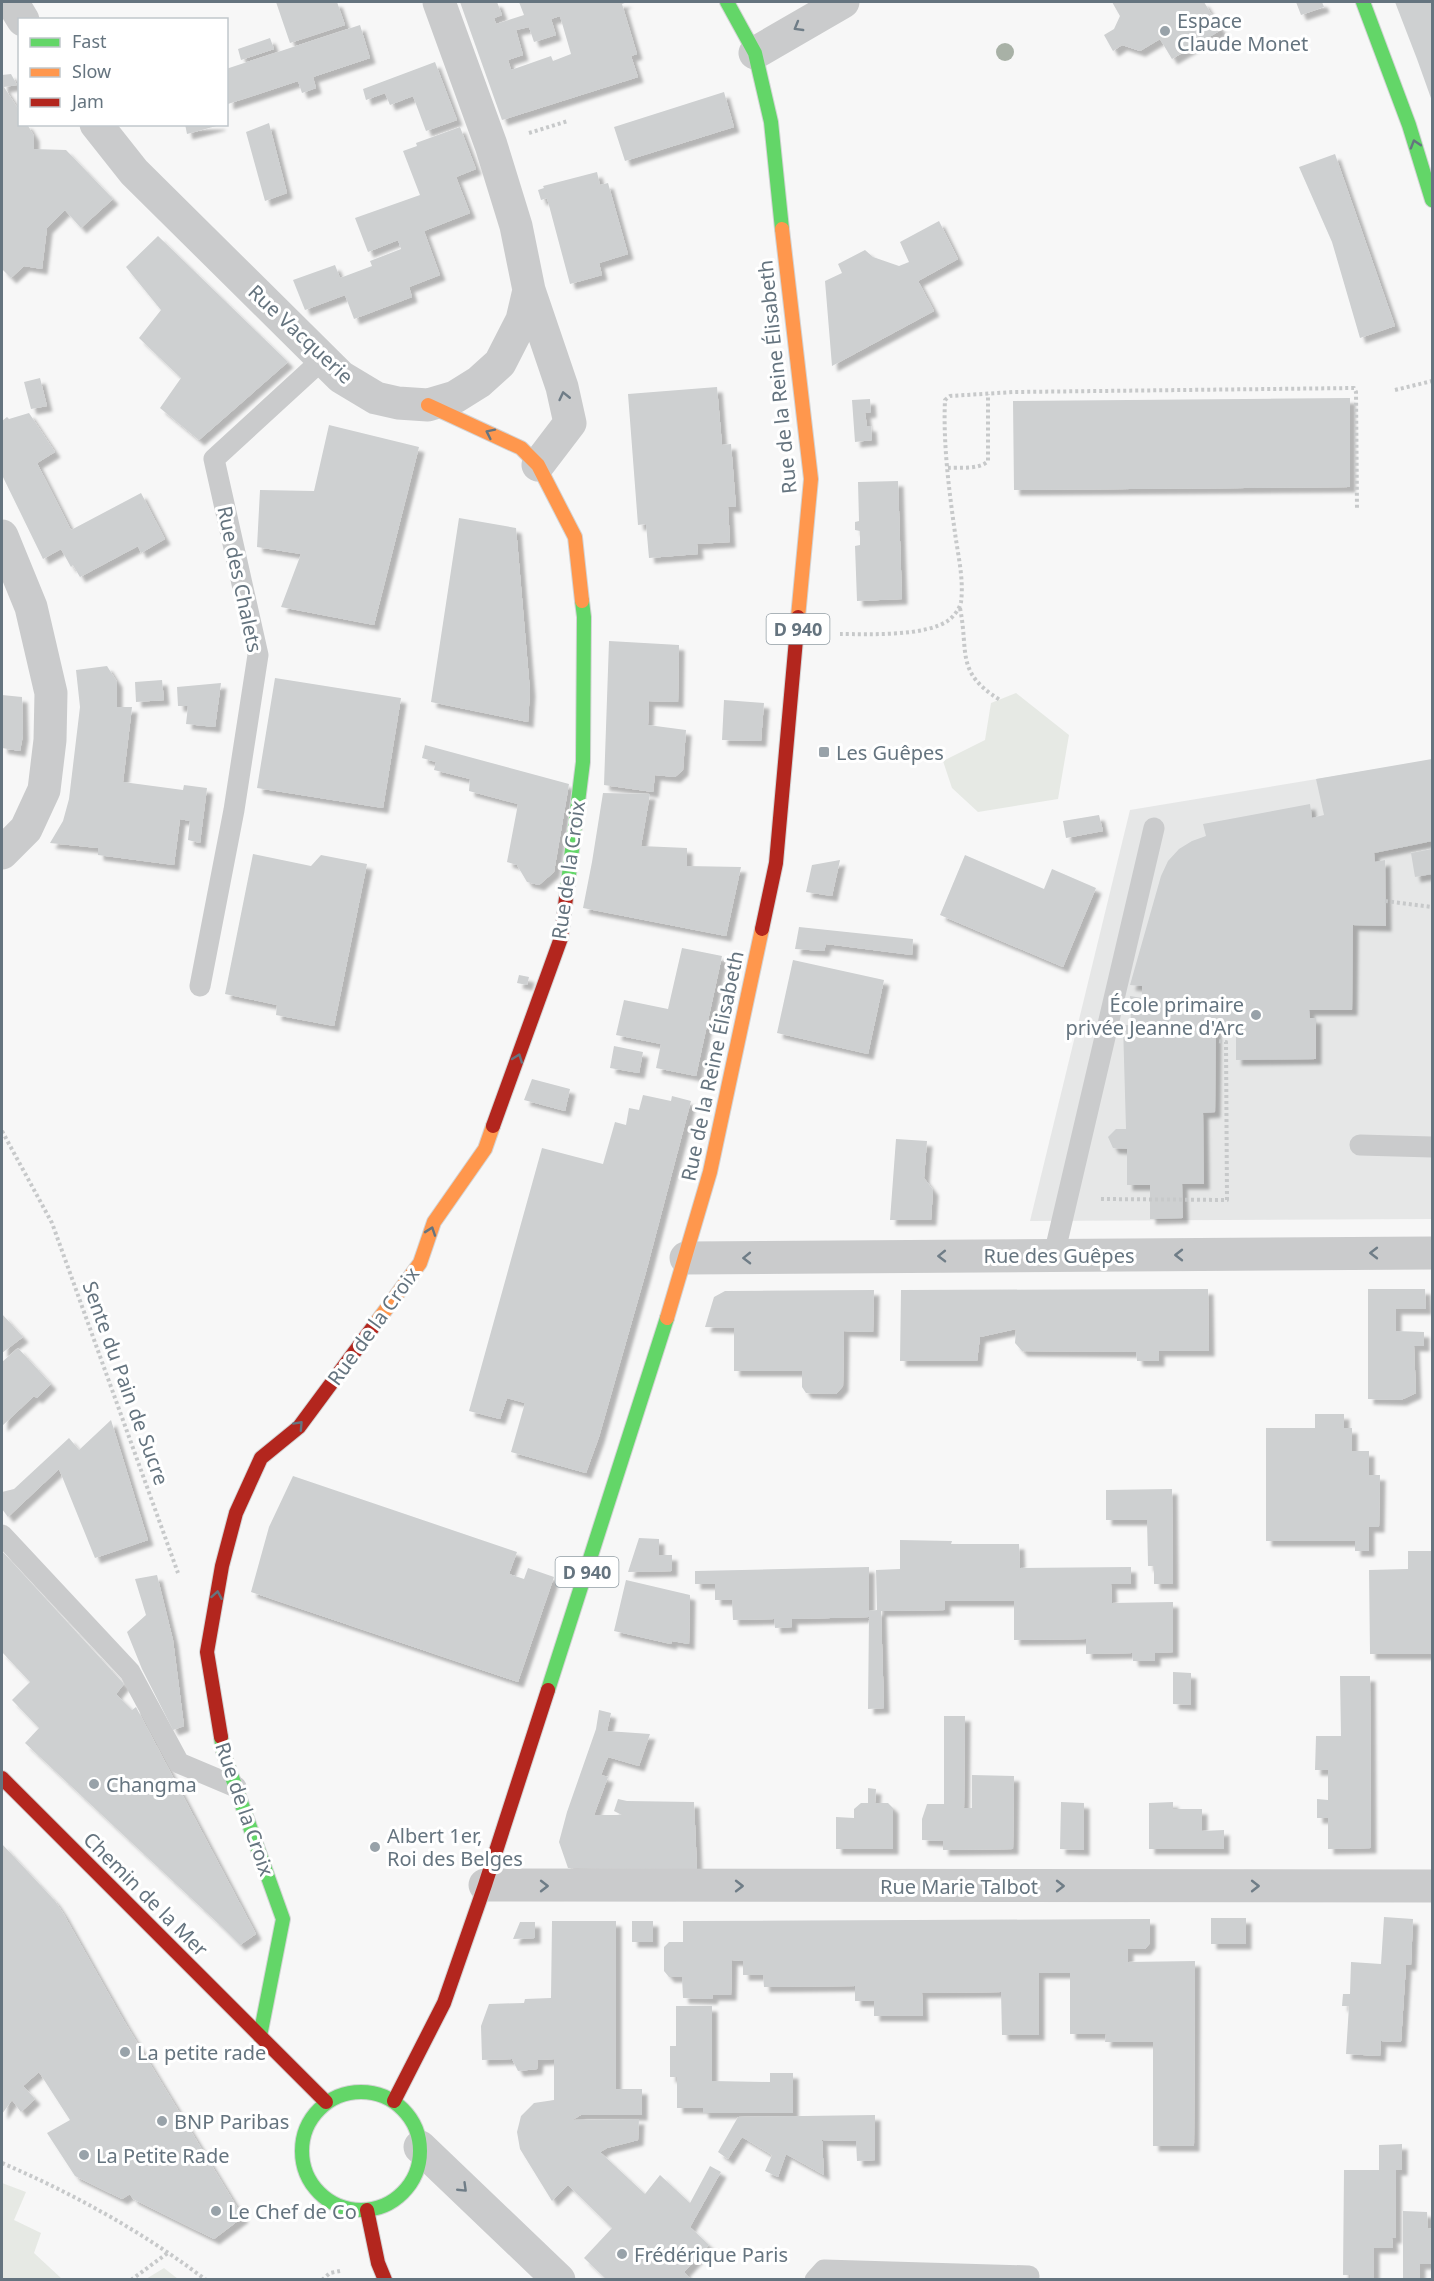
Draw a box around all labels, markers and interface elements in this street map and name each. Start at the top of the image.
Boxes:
place label: Espace Claude Monet [1177,7,1308,57]
legend [18,18,228,126]
one-way arrow [794,20,805,31]
marker: Espace Claude Monet [1158,24,1172,38]
text: Fast [72,29,107,53]
text: Slow [72,59,111,83]
text: Jam [70,89,104,113]
one-way arrow [1410,139,1422,150]
street label: Rue de la Reine Élisabeth [751,259,803,495]
street label: Rue Vacquerie [243,278,359,390]
one-way arrow [558,392,571,402]
one-way arrow [486,429,497,441]
street label: Rue des Chalets [211,503,269,655]
road number: D 940 [766,614,830,644]
place label: Les Guêpes [836,739,944,766]
marker: Les Guêpes [817,745,831,759]
street label: Rue de la Croix [545,798,591,941]
street label: Rue de la Reine Élisabeth [674,948,750,1184]
place label: École primaire privée Jeanne d'Arc [1066,991,1244,1041]
marker: École primaire privée Jeanne d'Arc [1249,1008,1263,1022]
one-way arrow [511,1053,523,1064]
one-way arrow [424,1226,437,1237]
street label: Rue des Guêpes [984,1242,1135,1269]
one-way arrow [1370,1247,1379,1259]
one-way arrow [1175,1248,1184,1261]
one-way arrow [938,1250,947,1262]
one-way arrow [743,1252,752,1264]
street label: Rue de la Croix [321,1261,425,1391]
street label: Sente du Pain de Sucre [77,1277,175,1489]
one-way arrow [292,1422,303,1432]
road number: D 940 [556,1557,618,1587]
one-way arrow [210,1590,223,1600]
street label: Rue de la Croix [209,1738,281,1880]
place label: Changma [106,1771,197,1798]
marker: Changma [87,1777,101,1791]
place label: Albert 1er, Roi des Belges [387,1822,523,1872]
street label: Chemin de la Mer [78,1826,214,1962]
marker: Albert 1er, Roi des Belges [368,1840,382,1854]
street label: Rue Marie Talbot [880,1873,1038,1900]
one-way arrow [539,1880,548,1892]
one-way arrow [734,1880,743,1892]
one-way arrow [1055,1880,1064,1892]
one-way arrow [1250,1880,1259,1892]
place label: La petite rade [137,2039,266,2066]
marker: La petite rade [118,2045,132,2059]
place label: BNP Paribas [174,2108,289,2135]
marker: BNP Paribas [155,2114,169,2128]
place label: La Petite Rade [96,2142,230,2169]
marker: La Petite Rade [77,2148,91,2162]
one-way arrow [456,2181,466,2192]
place label: Le Chef de Co [228,2198,357,2225]
marker: Le Chef de Co [209,2204,223,2218]
place label: Frédérique Paris [634,2241,788,2268]
marker: Frédérique Paris [615,2247,629,2261]

